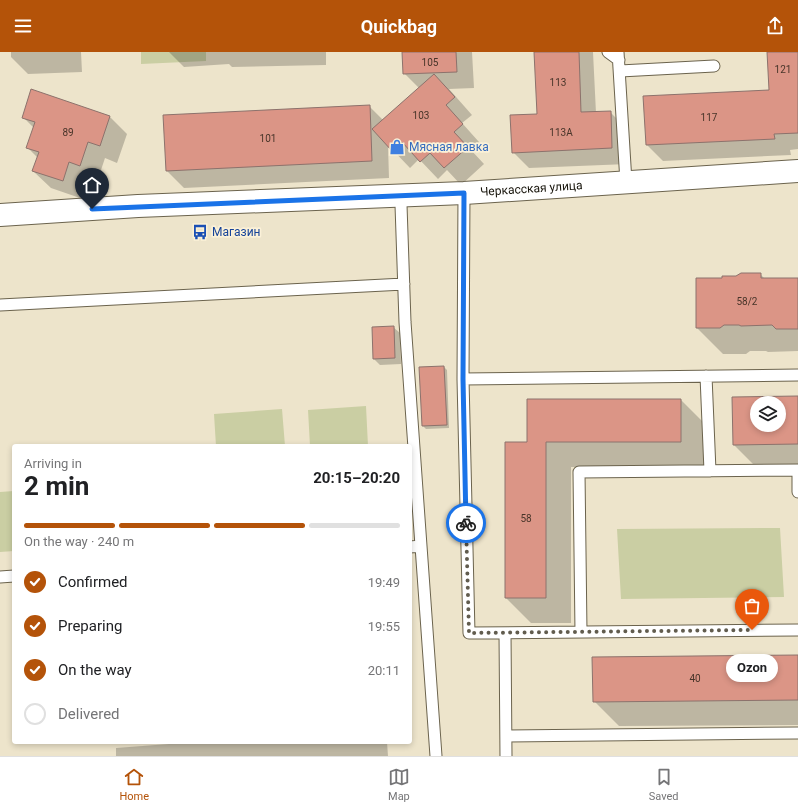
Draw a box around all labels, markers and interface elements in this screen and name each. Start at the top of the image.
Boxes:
icon: menu [12,15,34,37]
icon: share [764,15,786,37]
text: Quickbag [361,16,437,37]
house number: 105 [422,57,439,68]
house number: 121 [775,64,791,75]
house number: 113 [550,77,566,88]
house number: 103 [413,110,429,121]
house number: 117 [701,112,718,123]
house number: 89 [62,127,74,138]
house number: 113А [549,127,573,138]
house number: 101 [260,133,276,144]
shop icon: Мясная лавка [388,138,406,156]
place label: Мясная лавка [409,140,489,154]
pin [75,168,109,209]
icon: home [81,174,103,196]
street label: Черкасская улица [480,178,583,199]
bus stop icon: Магазин [191,223,209,241]
place label: Магазин [212,225,261,239]
house number: 58/2 [737,296,758,307]
map controls [750,396,786,432]
button: layers [750,396,786,432]
text: Arriving in [24,456,82,471]
text: 20:15–20:20 [313,469,400,487]
text: 2 min [24,471,89,501]
courier [446,503,486,543]
icon: bike [455,512,477,534]
house number: 58 [520,513,532,524]
text: On the way · 240 m [24,534,134,549]
icon: check [24,571,46,593]
text: Confirmed [58,573,128,591]
text: 19:49 [368,575,400,590]
pin [735,589,769,630]
icon: bag [741,595,763,617]
icon: check [24,615,46,637]
text: Preparing [58,617,122,635]
text: 19:55 [368,619,400,634]
callout: Ozon [726,654,778,682]
icon: check [24,659,46,681]
text: Ozon [737,660,767,675]
text: On the way [58,661,132,679]
text: 20:11 [368,663,400,678]
house number: 40 [689,673,701,684]
text: Delivered [58,705,120,723]
tab: Home [119,766,149,803]
tab: Map [388,766,410,803]
tab: Saved [649,766,679,803]

